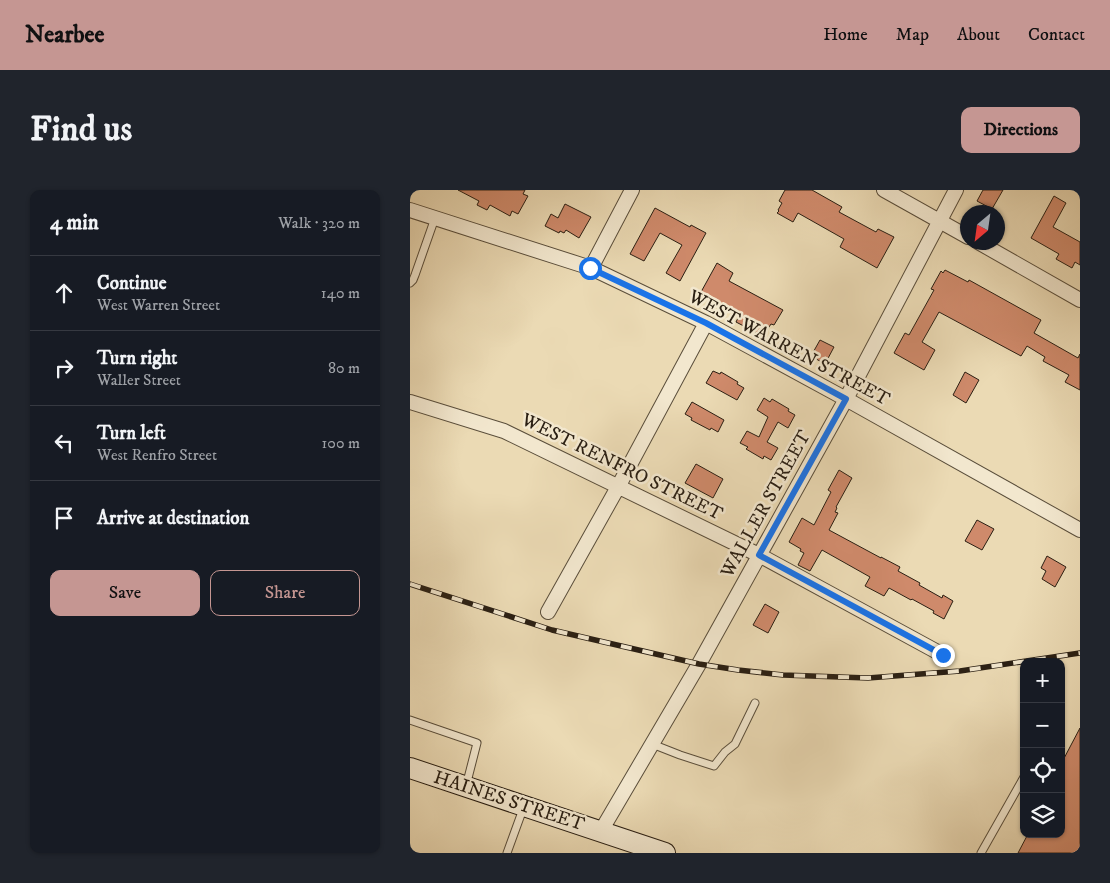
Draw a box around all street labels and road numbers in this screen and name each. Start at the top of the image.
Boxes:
street label: WEST WARREN STREET [683,285,894,411]
street label: WEST RENFRO STREET [517,408,727,526]
street label: WALLER STREET [716,426,816,583]
street label: HAINES STREET [431,766,588,836]

